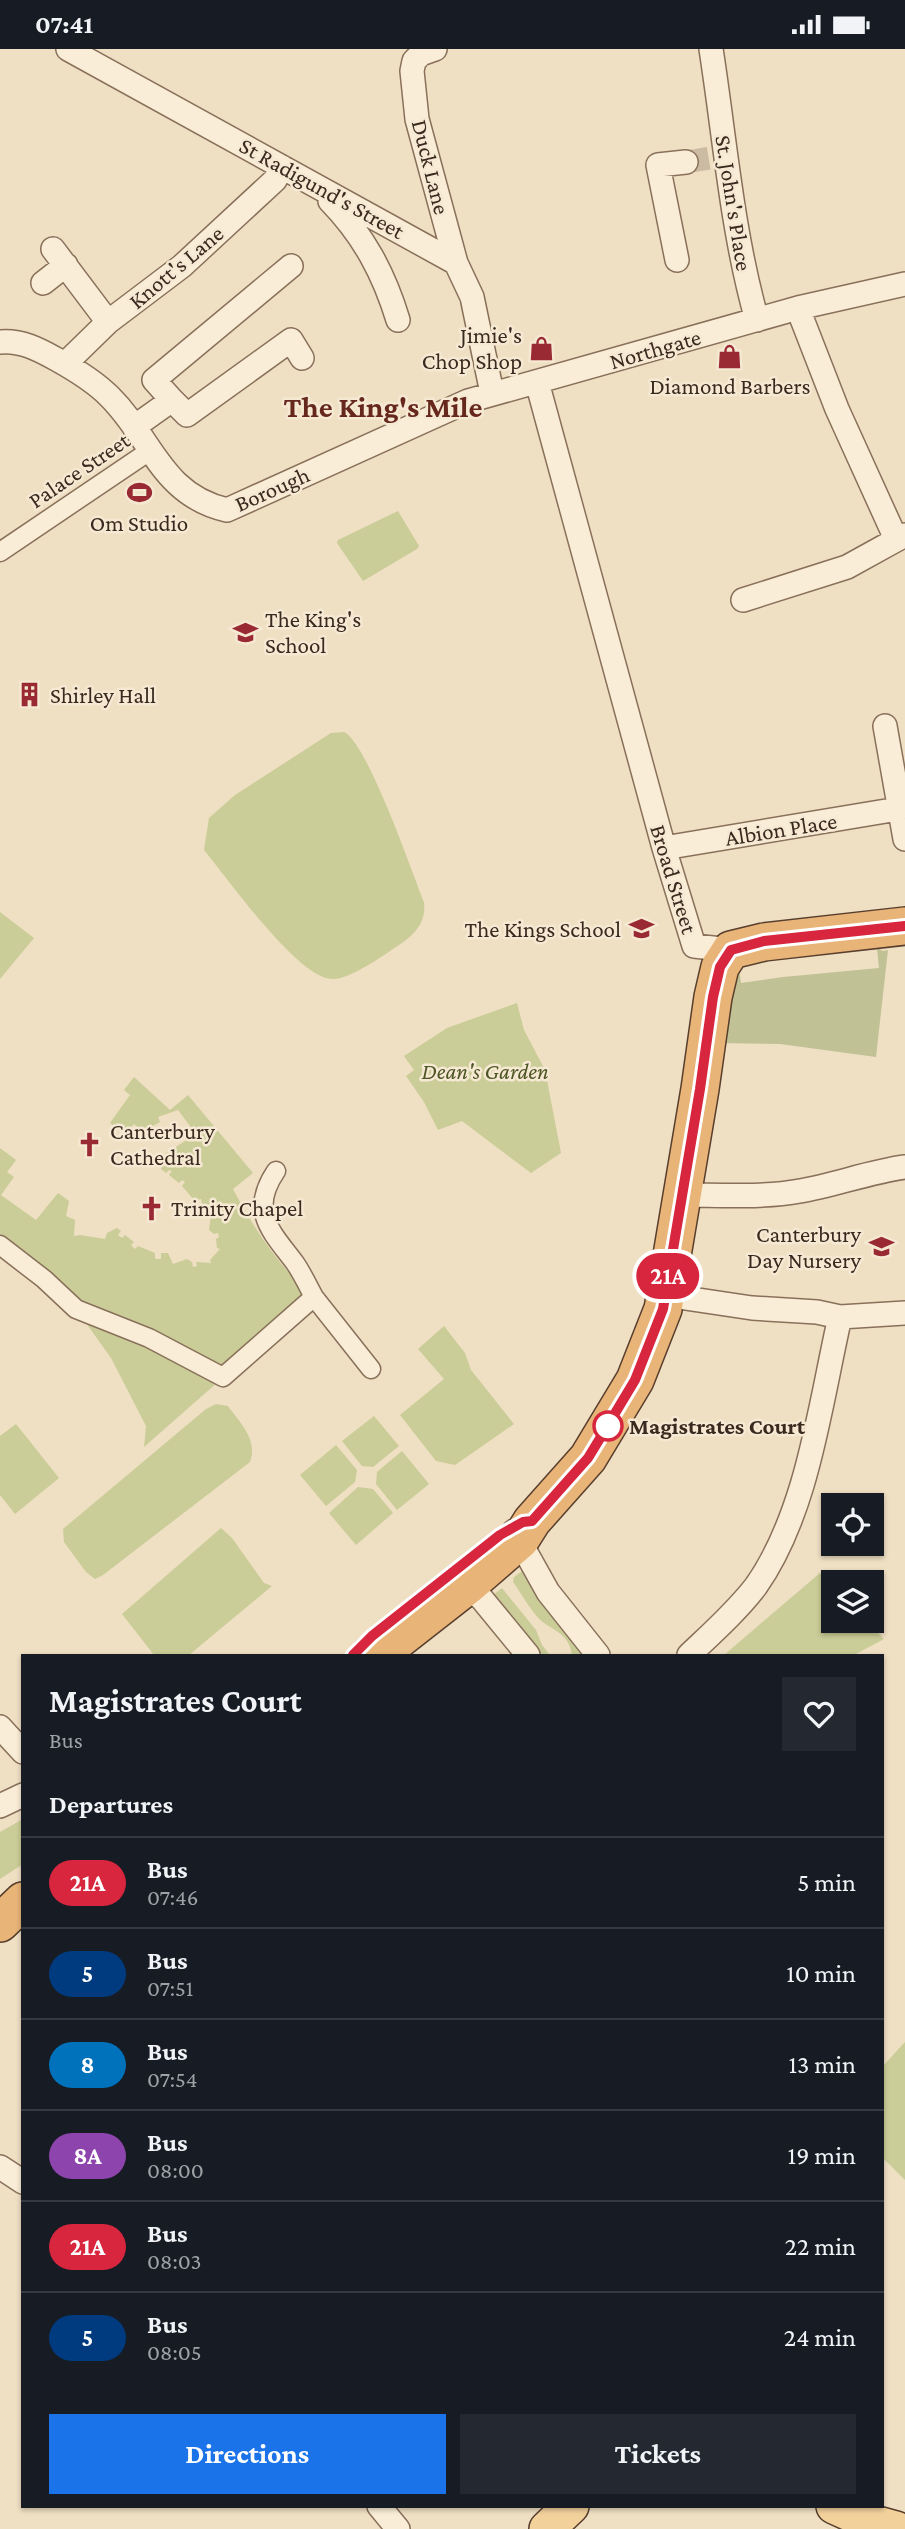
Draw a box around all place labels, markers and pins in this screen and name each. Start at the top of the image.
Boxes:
place label: Jimie's Chop Shop [422,322,522,374]
shop icon: Jimie's Chop Shop [528,334,556,362]
shop icon: Diamond Barbers [716,342,744,370]
place label: Diamond Barbers [650,373,810,399]
sports icon: Om Studio [125,479,153,507]
place label: Om Studio [90,510,188,536]
place label: The King's School [265,606,361,658]
school or university icon: The King's School [231,618,259,646]
building icon: Shirley Hall [16,681,44,709]
place label: Shirley Hall [50,682,156,708]
school or university icon: The Kings School [627,915,655,943]
place label: The Kings School [464,916,621,942]
place label: Canterbury Cathedral [110,1118,215,1170]
church icon: Canterbury Cathedral [76,1130,104,1158]
church icon: Trinity Chapel [137,1194,165,1222]
place label: Trinity Chapel [171,1195,303,1221]
place label: Canterbury Day Nursery [747,1221,861,1273]
school or university icon: Canterbury Day Nursery [867,1233,895,1261]
marker: Magistrates Court [593,1411,623,1441]
place label: Magistrates Court [629,1413,806,1439]

